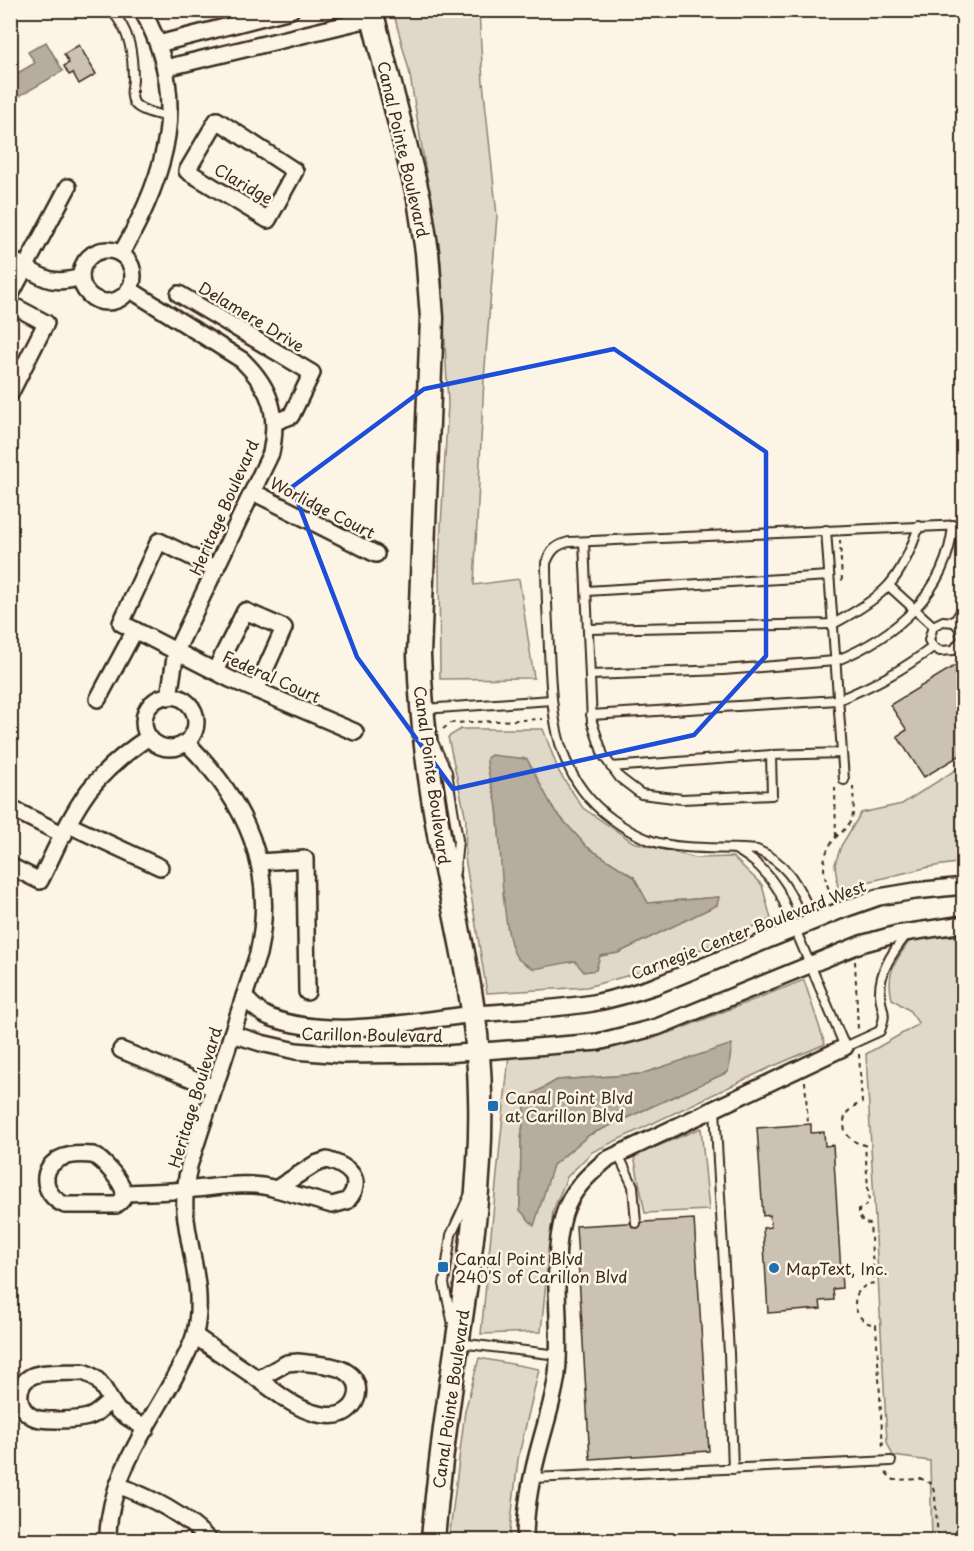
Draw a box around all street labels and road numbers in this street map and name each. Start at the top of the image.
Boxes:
street label: Canal Pointe Boulevard [372,58,436,240]
street label: Claridge [210,157,278,209]
street label: Delamere Drive [194,275,310,357]
street label: Heritage Boulevard [182,435,264,579]
street label: Worlidge Court [266,470,380,544]
street label: Federal Court [219,644,325,708]
street label: Canal Pointe Boulevard [409,684,457,866]
street label: Carnegie Center Boulevard West [627,873,869,985]
street label: Carillon Boulevard [301,1021,443,1047]
street label: Heritage Boulevard [161,1023,227,1170]
street label: Canal Pointe Boulevard [426,1308,474,1490]

